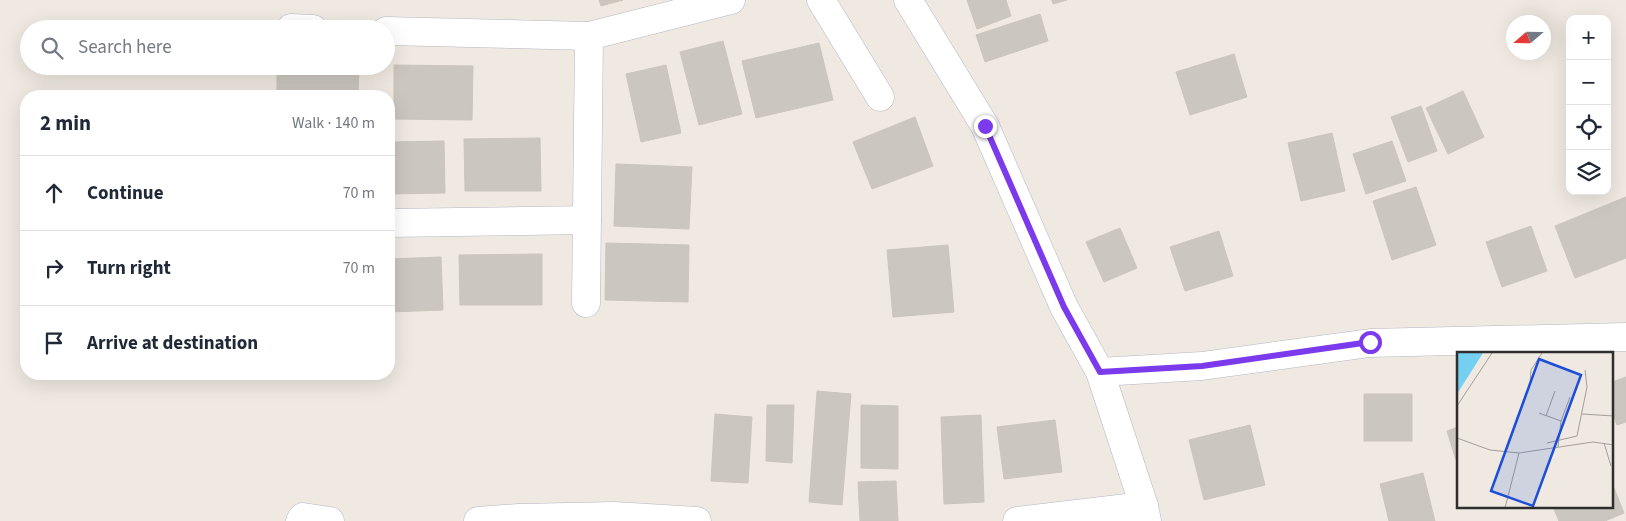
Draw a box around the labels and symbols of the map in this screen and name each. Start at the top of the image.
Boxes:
north arrow [1506,15,1551,60]
route end [974,115,997,138]
route start [1359,331,1382,354]
inset map [1457,352,1614,508]

